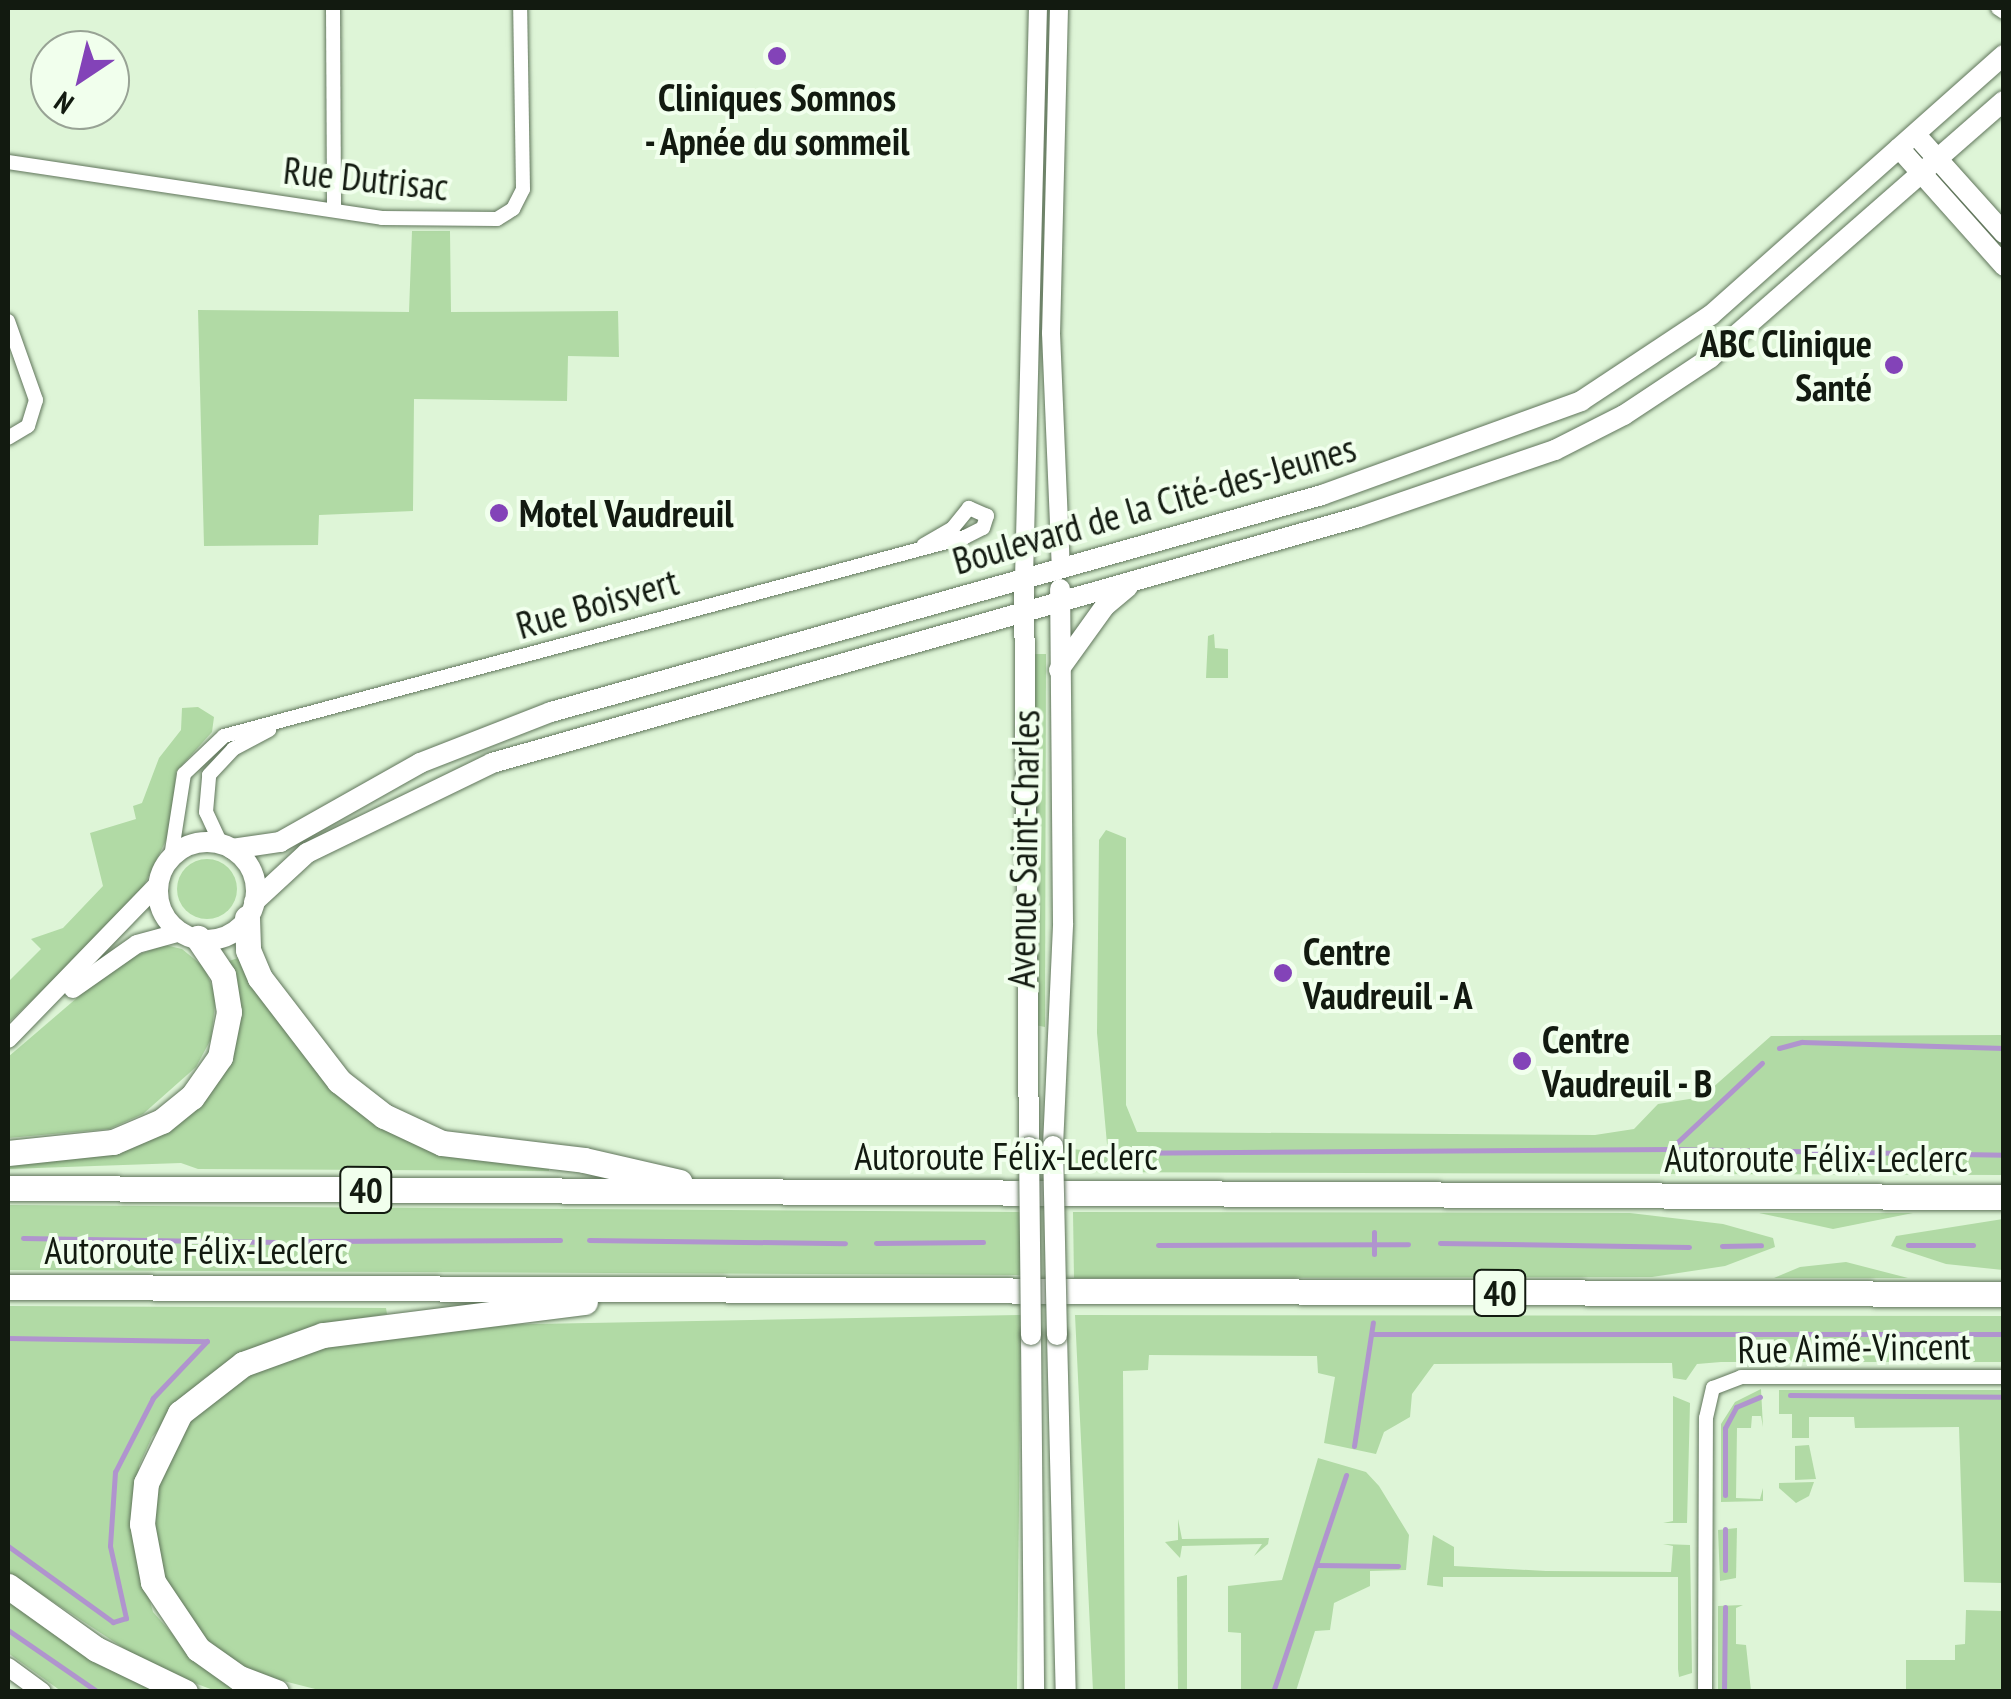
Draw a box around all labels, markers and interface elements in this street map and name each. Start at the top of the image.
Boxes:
north arrow [30,30,130,130]
marker: Cliniques Somnos - Apnée du sommeil [764,43,790,69]
place label: Cliniques Somnos - Apnée du sommeil [643,74,911,163]
text: N [47,84,80,123]
street label: Rue Dutrisac [281,147,451,209]
place label: ABC Clinique Santé [1698,320,1872,409]
marker: ABC Clinique Santé [1881,352,1907,378]
street label: Boulevard de la Cité-des-Jeunes [947,425,1361,583]
place label: Motel Vaudreuil [519,490,734,536]
marker: Motel Vaudreuil [488,502,510,524]
street label: Rue Boisvert [511,558,683,648]
street label: Avenue Saint-Charles [998,709,1048,989]
place label: Centre Vaudreuil - A [1303,928,1478,1018]
marker: Centre Vaudreuil - A [1272,962,1294,984]
place label: Centre Vaudreuil - B [1542,1016,1716,1106]
marker: Centre Vaudreuil - B [1511,1050,1533,1072]
street label: Autoroute Félix-Leclerc [854,1133,1158,1179]
street label: Autoroute Félix-Leclerc [1664,1135,1968,1181]
road number: 40 [338,1160,394,1220]
street label: Autoroute Félix-Leclerc [44,1227,348,1273]
road number: 40 [1472,1263,1528,1323]
street label: Rue Aimé-Vincent [1737,1322,1971,1372]

